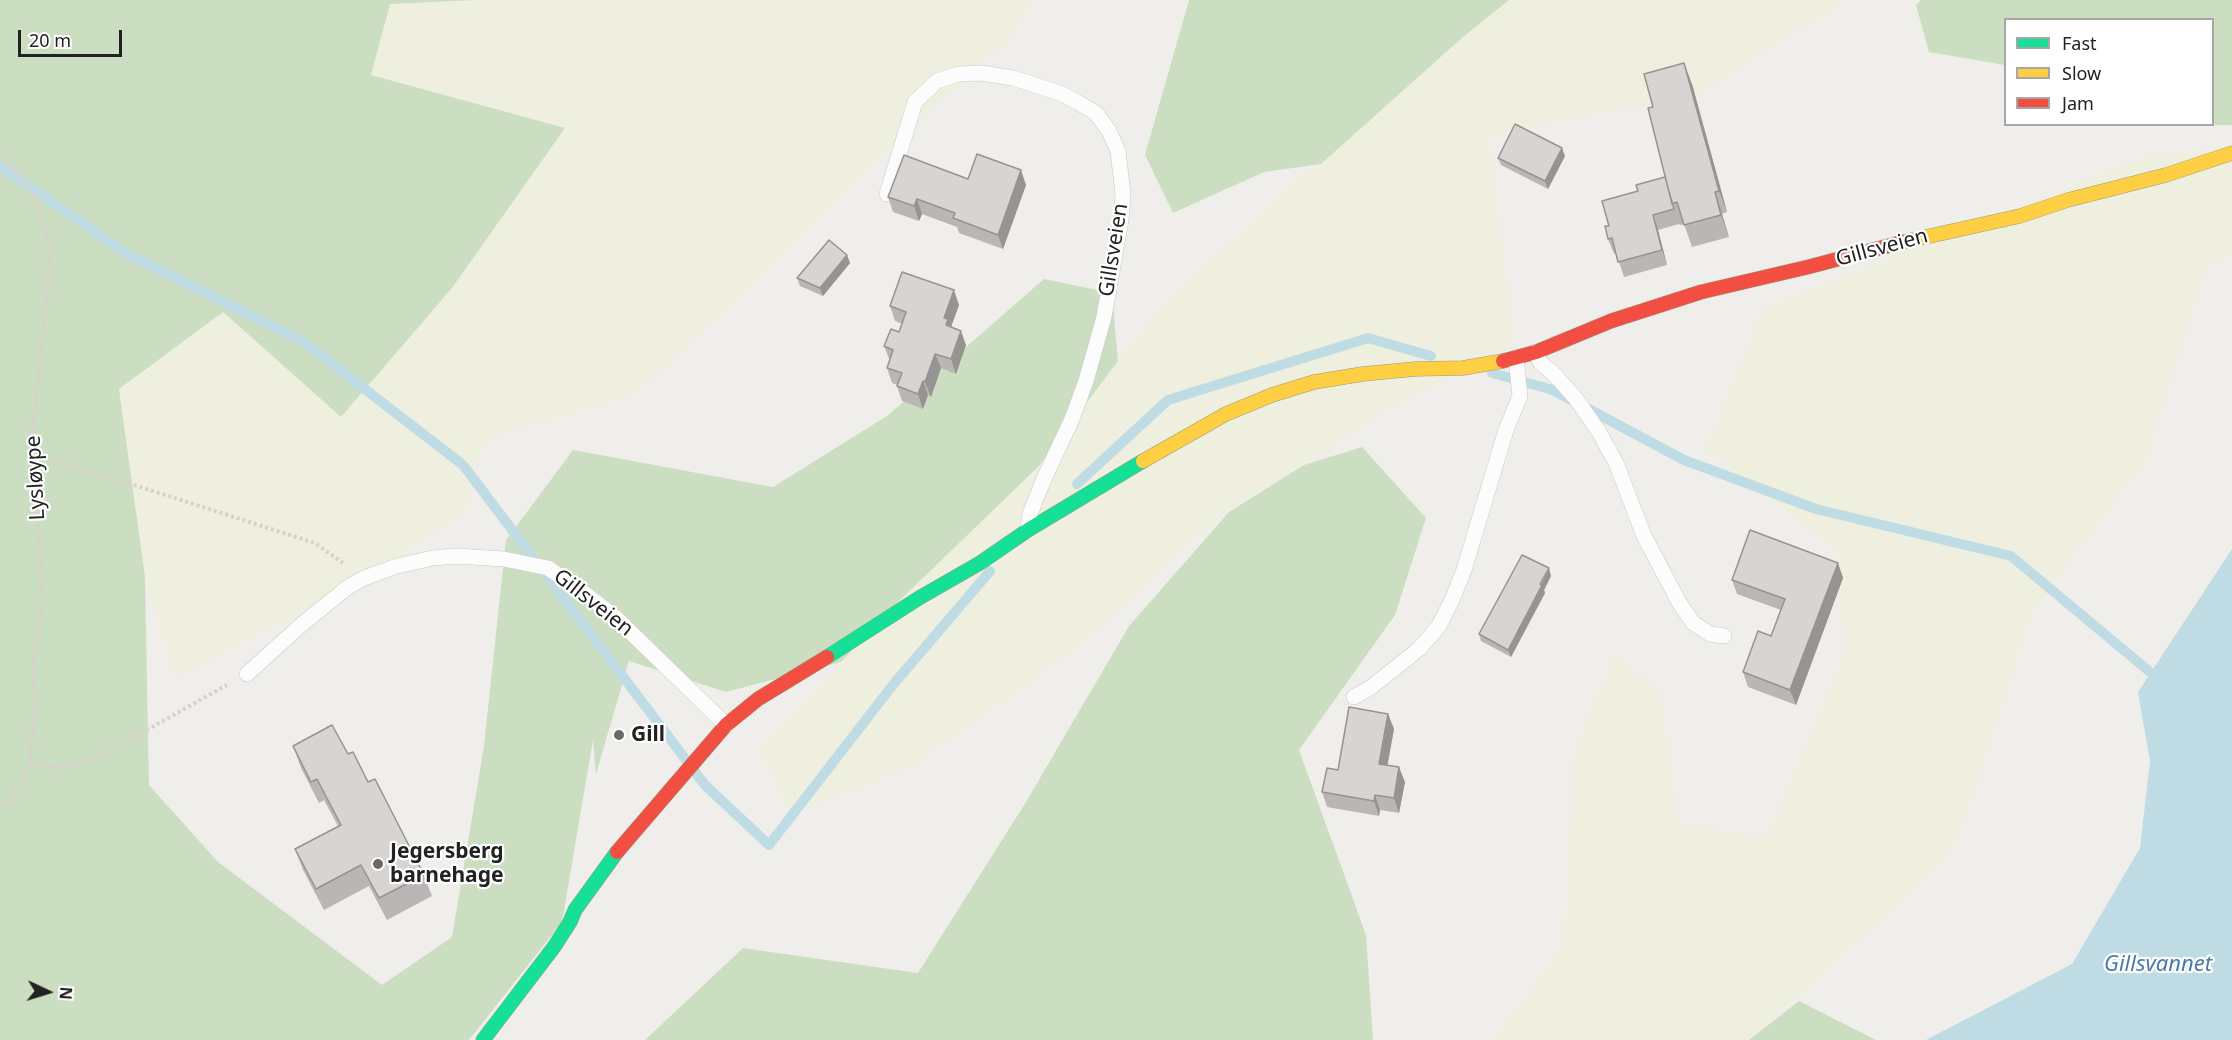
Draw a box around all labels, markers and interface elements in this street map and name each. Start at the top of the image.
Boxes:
scale bar [21,18,124,56]
legend [2004,18,2214,126]
text: 20 m [29,28,71,52]
text: Fast [2062,31,2097,55]
text: Slow [2062,61,2101,85]
text: Jam [2062,91,2094,115]
street label: Gillsveien [1094,201,1134,299]
street label: Gillsveien [1833,224,1931,272]
street label: Lysløype [21,435,51,521]
street label: Gillsveien [548,564,638,642]
place label: Gill [631,722,665,748]
marker: Gill [612,728,626,742]
place label: Jegersberg barnehage [390,839,503,889]
marker: Jegersberg barnehage [371,857,385,871]
water label: Gillsvannet [2104,952,2212,978]
north arrow [18,962,78,1022]
text: N [55,986,77,1001]

